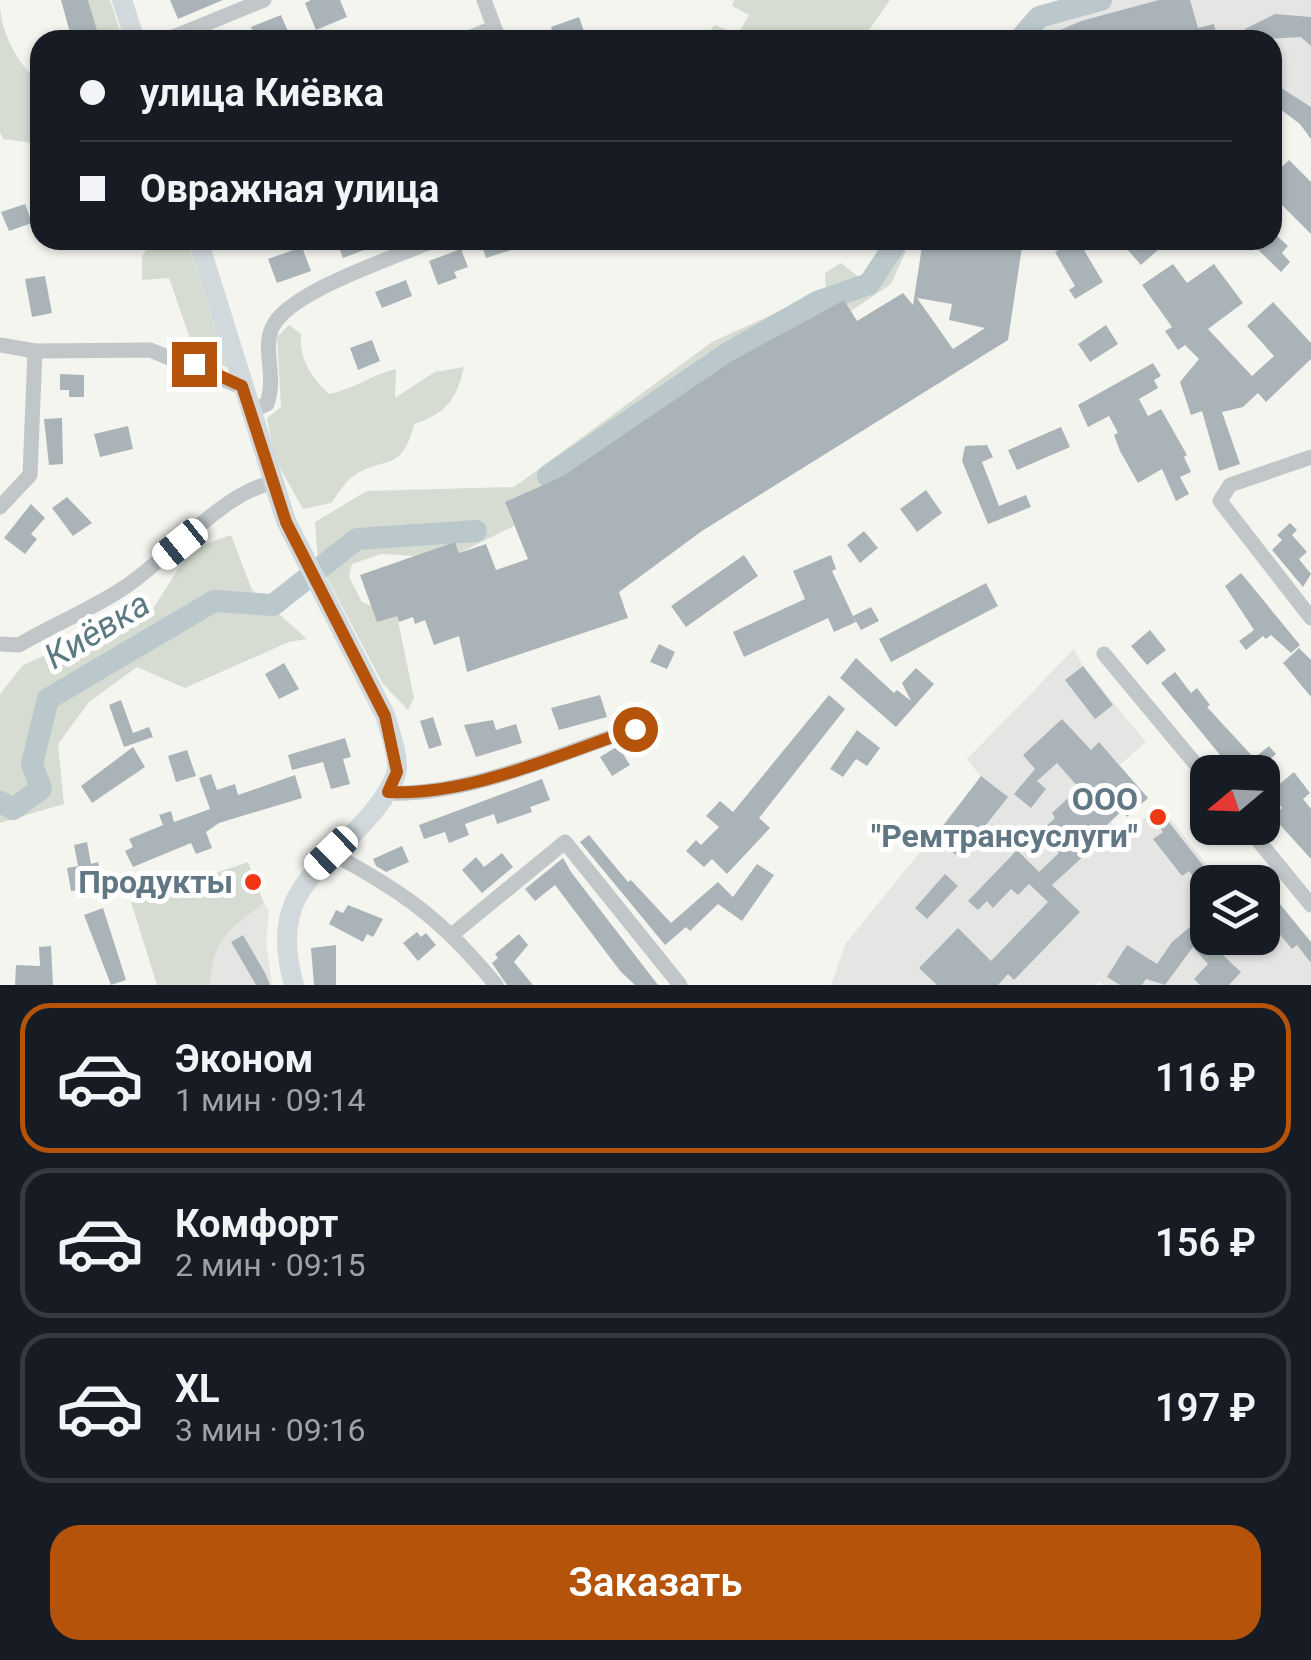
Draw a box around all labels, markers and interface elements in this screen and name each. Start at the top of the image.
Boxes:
text: улица Киёвка [140,71,384,115]
text: Овражная улица [140,167,439,211]
route end [172,342,217,387]
car [147,513,213,575]
water label: Киёвка [37,583,157,678]
route start [613,707,658,752]
north arrow [1190,755,1280,845]
map controls [1190,755,1280,955]
place label: ООО "Ремтрансуслуги" [871,780,1138,855]
marker: ООО "Ремтрансуслуги" [1147,806,1169,828]
car [299,821,363,885]
place label: Продукты [78,863,233,901]
button: layers [1190,865,1280,955]
marker: Продукты [242,871,264,893]
icon: car [55,1033,145,1123]
text: Эконом [175,1037,313,1081]
text: 116 ₽ [1155,1056,1256,1100]
text: 1 мин · 09:14 [175,1081,366,1119]
icon: car [55,1198,145,1288]
text: Комфорт [175,1202,338,1246]
text: 156 ₽ [1155,1221,1256,1265]
text: 2 мин · 09:15 [175,1246,366,1284]
icon: car [55,1363,145,1453]
text: XL [175,1367,220,1411]
text: 197 ₽ [1155,1386,1256,1430]
text: 3 мин · 09:16 [175,1411,366,1449]
button: Заказать [50,1525,1261,1640]

